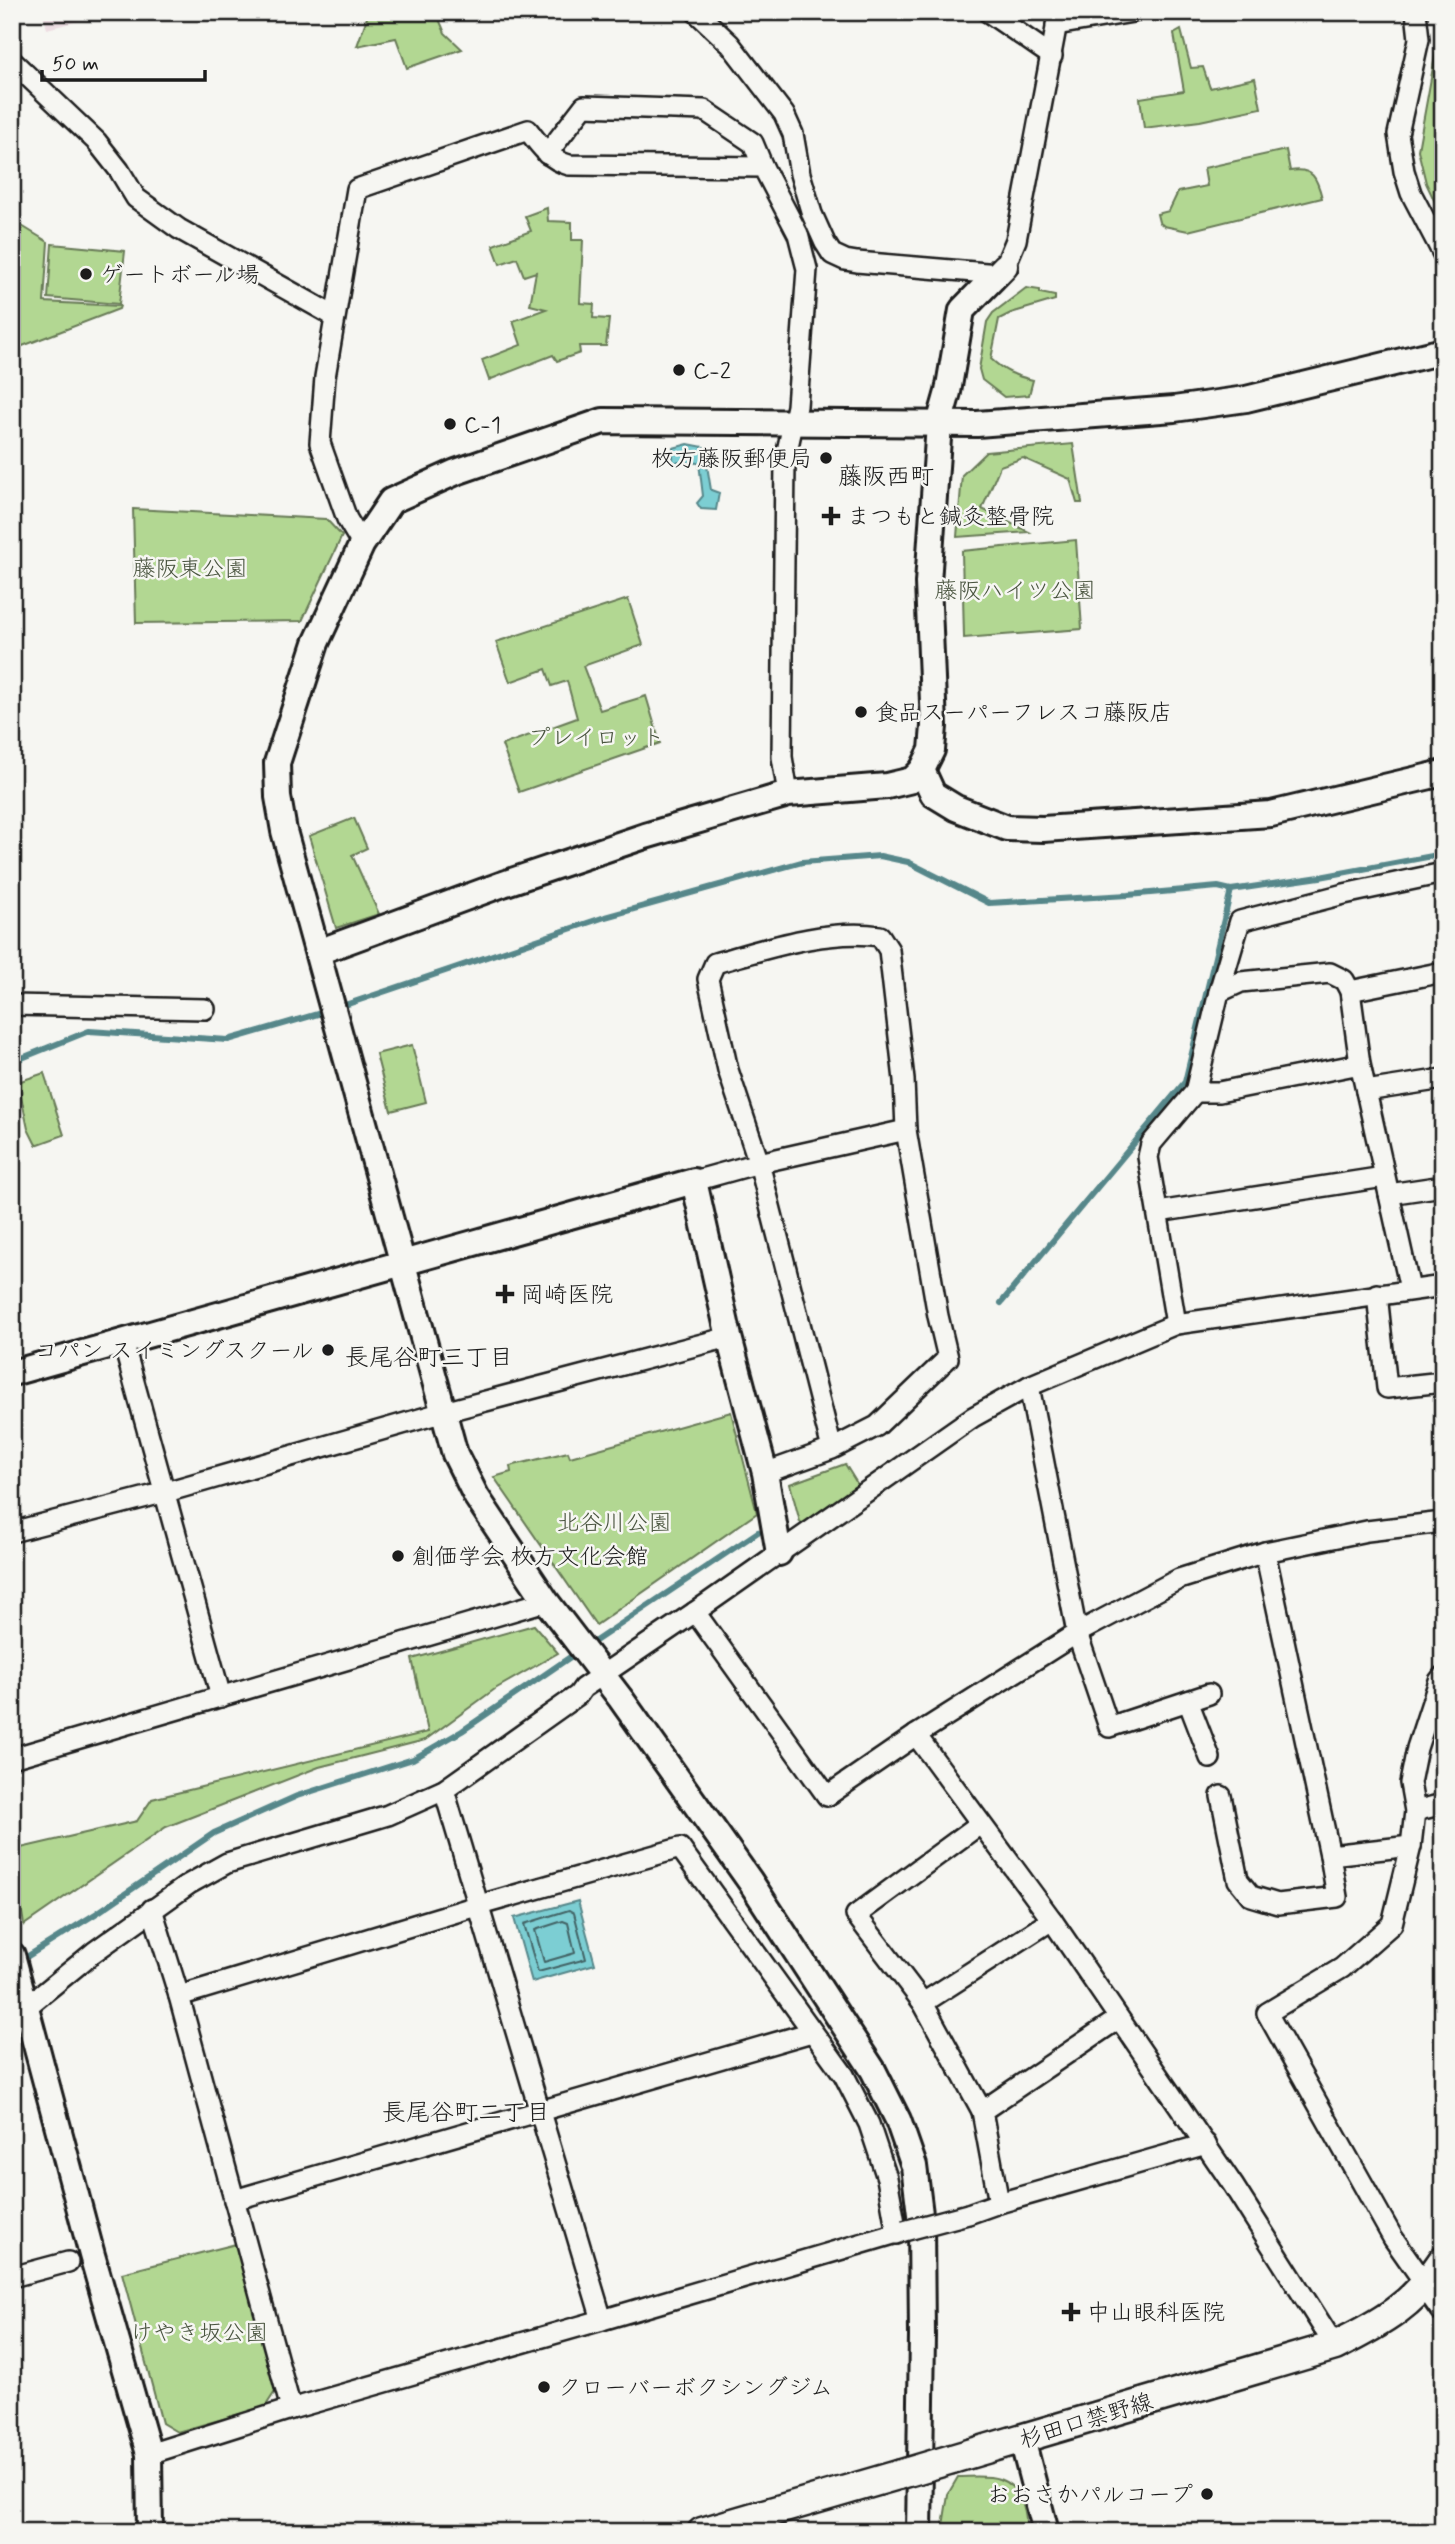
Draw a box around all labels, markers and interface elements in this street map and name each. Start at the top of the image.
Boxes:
scale bar [42,38,205,82]
text: 50 m [52,50,99,78]
place label: ゲートボール場 [100,261,260,291]
marker: ゲートボール場 [78,266,94,282]
place label: C-2 [693,357,731,387]
marker: C-2 [671,362,687,378]
place label: C-1 [464,411,501,441]
marker: C-1 [442,416,458,432]
place label: 枚方藤阪郵便局 [651,445,812,475]
marker: 枚方藤阪郵便局 [818,450,834,466]
district label: 藤阪西町 [838,462,934,493]
place label: まつもと鍼灸整骨院 [847,503,1054,533]
marker: まつもと鍼灸整骨院 [821,506,841,526]
park label: 藤阪東公園 [133,555,248,585]
park label: 藤阪ハイツ公園 [935,577,1096,607]
place label: 食品スーパーフレスコ藤阪店 [875,699,1172,729]
marker: 食品スーパーフレスコ藤阪店 [853,704,869,720]
park label: プレイロット [527,724,665,754]
place label: 岡崎医院 [521,1281,613,1311]
marker: 岡崎医院 [495,1284,515,1304]
place label: コパン スイミングスクール [35,1337,314,1367]
marker: コパン スイミングスクール [320,1342,336,1358]
district label: 長尾谷町三丁目 [345,1343,513,1374]
park label: 北谷川公園 [557,1509,672,1539]
place label: 創価学会 枚方文化会館 [412,1543,648,1573]
marker: 創価学会 枚方文化会館 [390,1548,406,1564]
district label: 長尾谷町二丁目 [382,2098,550,2129]
place label: 中山眼科医院 [1087,2299,1225,2329]
marker: 中山眼科医院 [1061,2302,1081,2322]
park label: けやき坂公園 [130,2319,268,2349]
place label: クローバーボクシングジム [558,2374,833,2404]
marker: クローバーボクシングジム [536,2379,552,2395]
street label: 杉田口禁野線 [1016,2387,1157,2456]
place label: おおさかパルコープ [987,2481,1193,2511]
marker: おおさかパルコープ [1199,2486,1215,2502]

